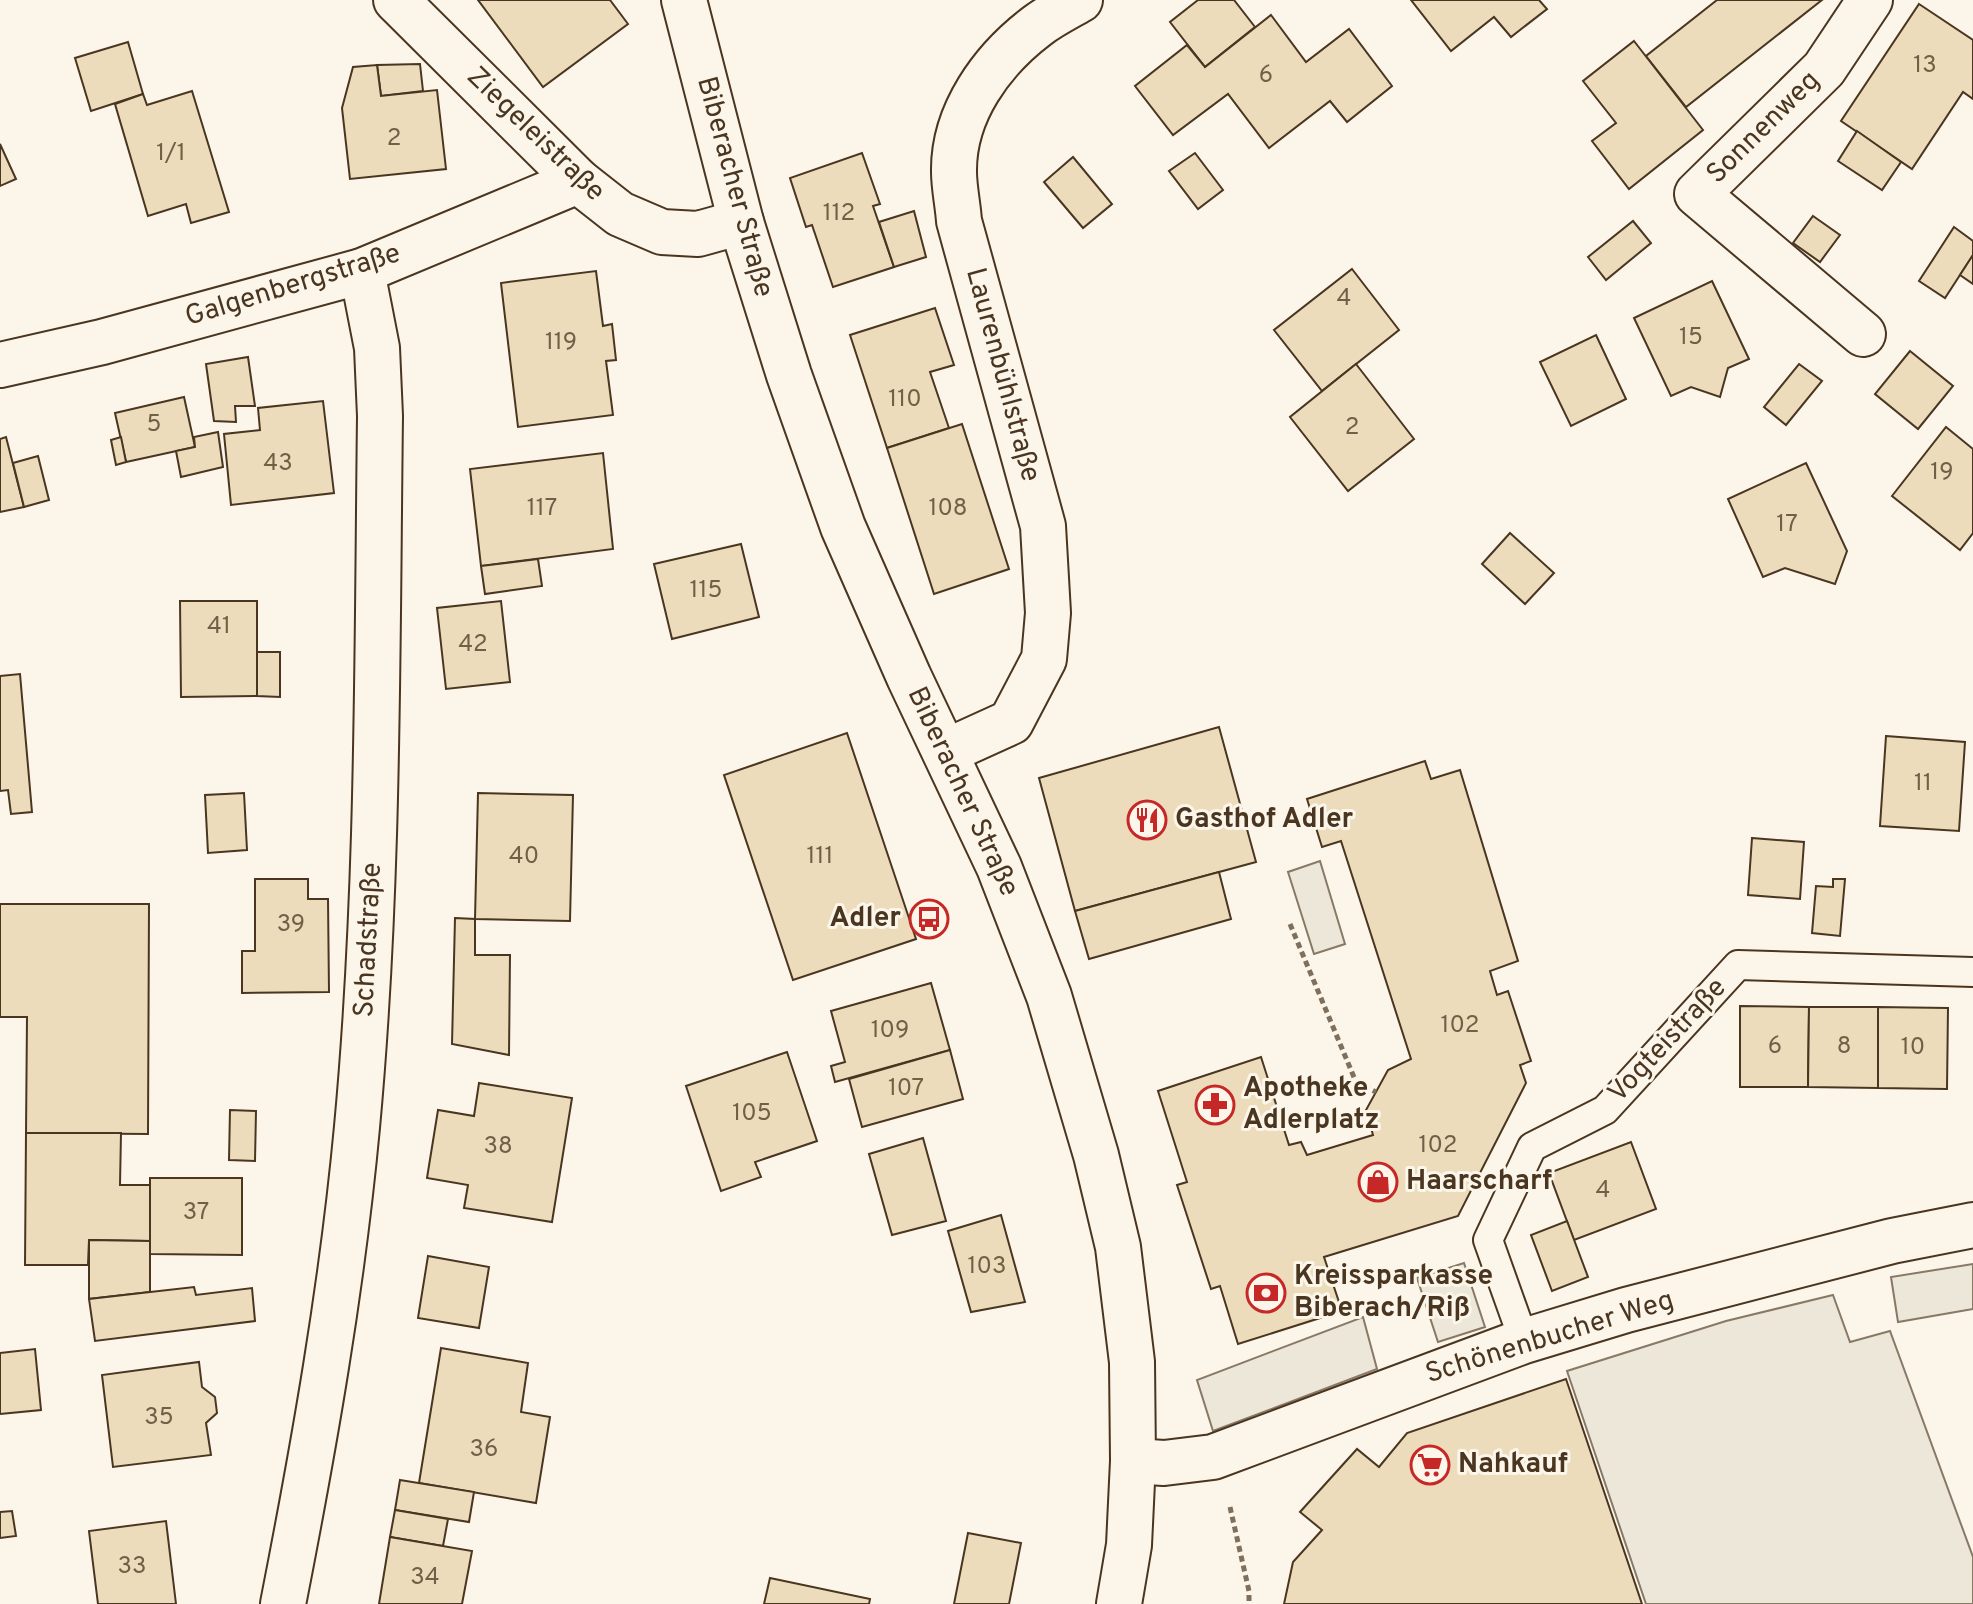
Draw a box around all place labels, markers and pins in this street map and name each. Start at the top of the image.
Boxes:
restaurant icon: Gasthof Adler [1126,799,1168,841]
place label: Gasthof Adler [1175,802,1354,838]
bus stop icon: Adler [908,898,950,940]
place label: Adler [830,901,901,937]
place label: Apotheke Adlerplatz [1243,1071,1380,1139]
pharmacy icon: Apotheke Adlerplatz [1194,1084,1236,1126]
shop icon: Haarscharf [1357,1161,1399,1203]
place label: Haarscharf [1406,1164,1552,1200]
place label: Kreissparkasse Biberach/Riß [1294,1259,1493,1327]
bank icon: Kreissparkasse Biberach/Riß [1245,1272,1287,1314]
supermarket icon: Nahkauf [1409,1444,1451,1486]
place label: Nahkauf [1458,1447,1568,1483]

